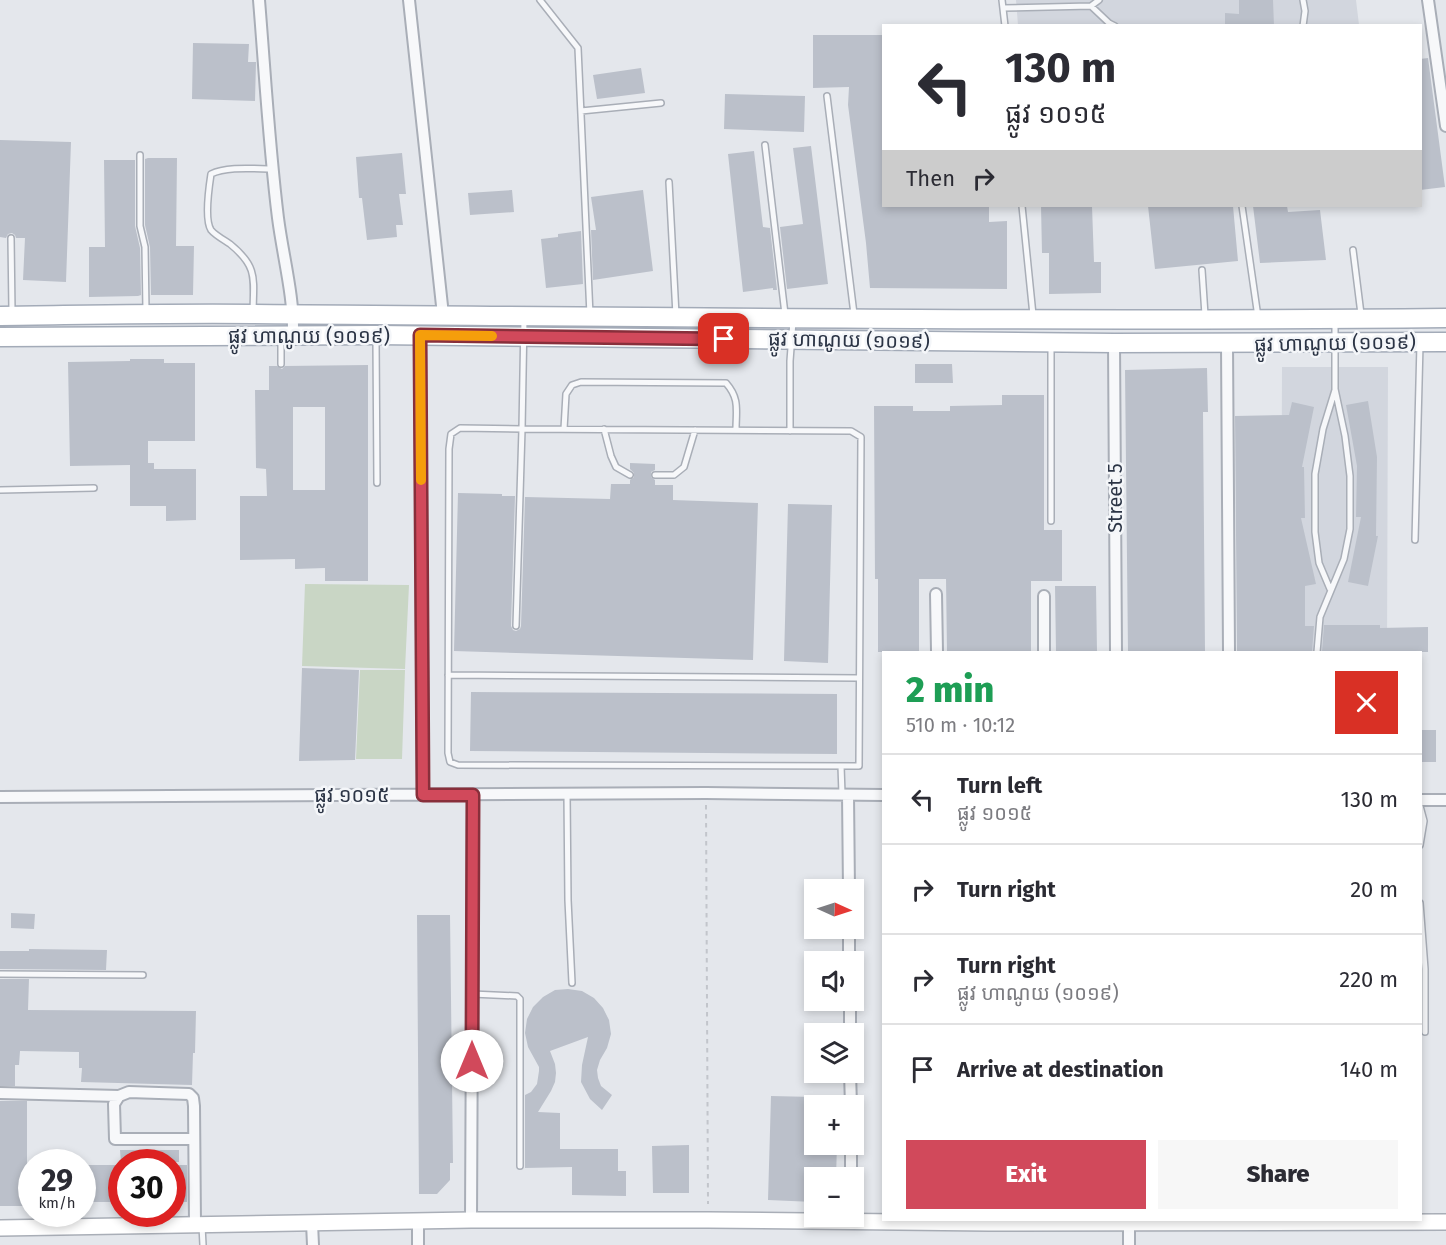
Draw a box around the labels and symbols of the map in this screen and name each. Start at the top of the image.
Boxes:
pin [698,313,749,364]
street label: ផ្លូវ ហាណូយ (១០១៩) [228,324,390,355]
street label: ផ្លូវ ហាណូយ (១០១៩) [768,327,930,360]
street label: ផ្លូវ ហាណូយ (១០១៩) [1254,330,1416,363]
street label: Street 5 [1103,463,1127,533]
street label: ផ្លូវ ១០១៥ [314,783,390,814]
north arrow [804,879,864,939]
position arrow [440,1029,504,1093]
speed limit sign: 30 [108,1149,186,1227]

